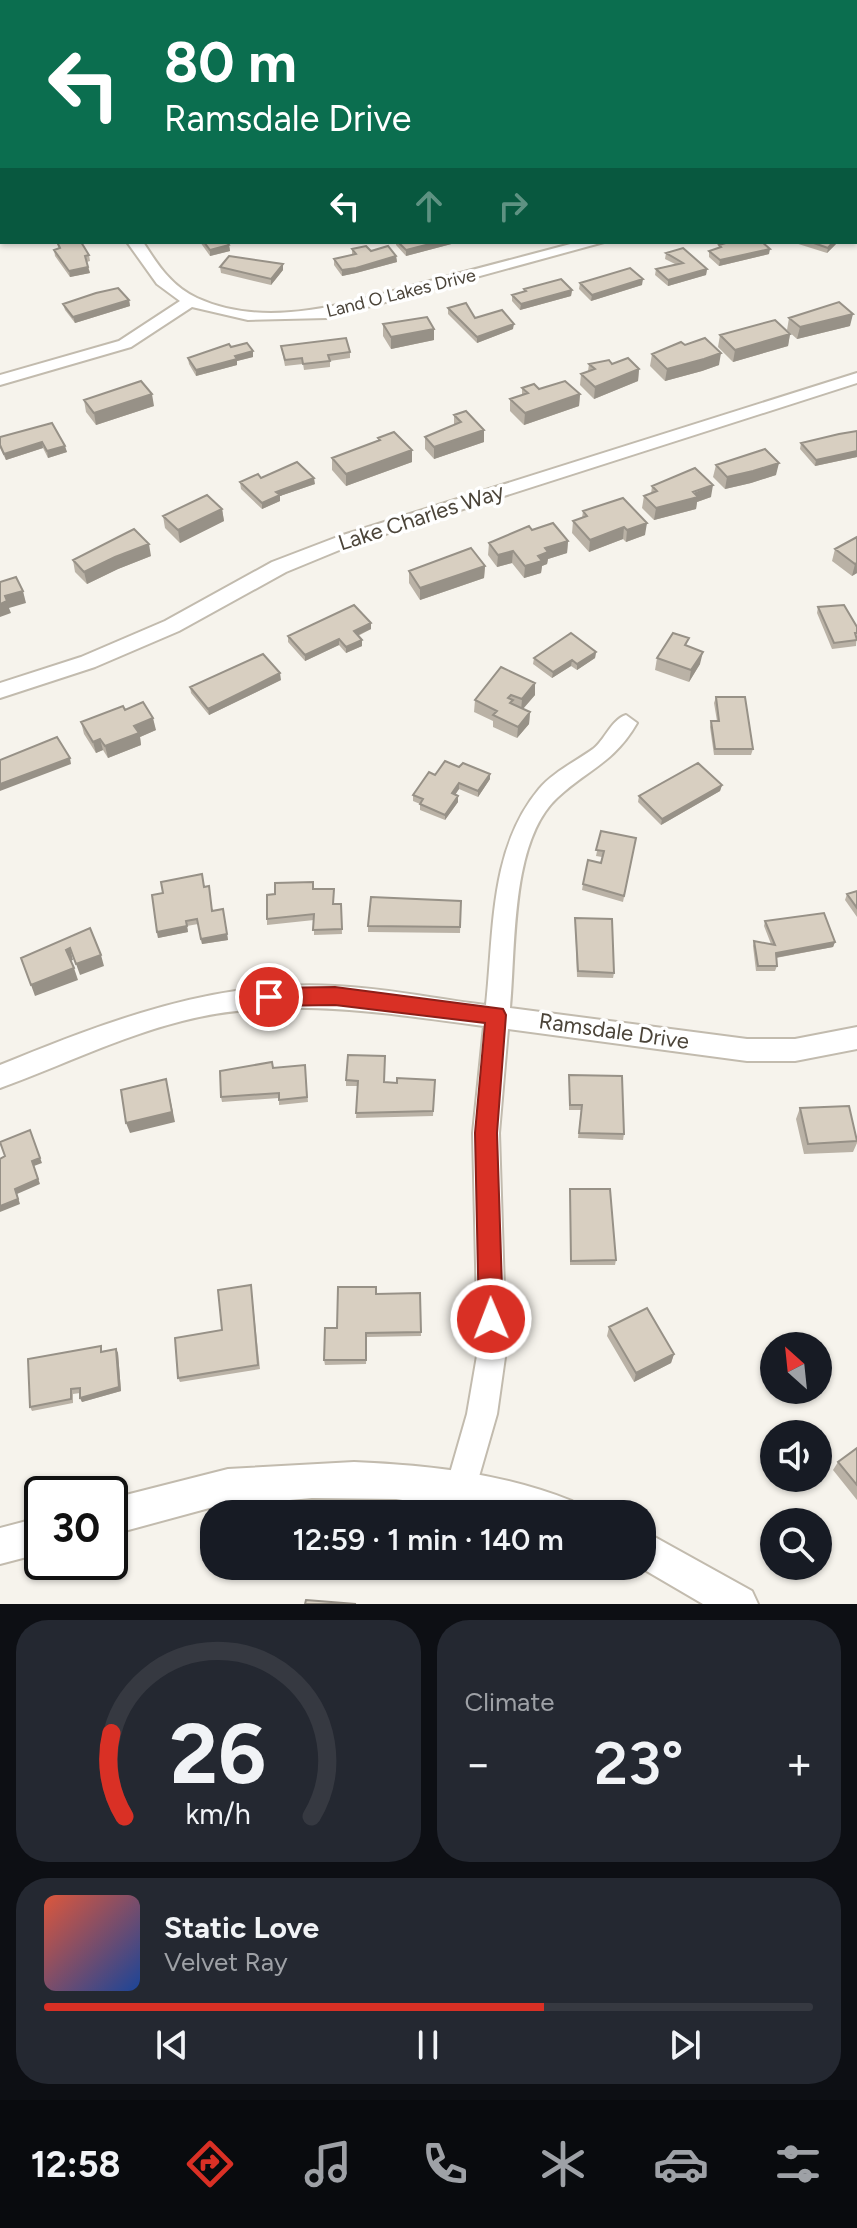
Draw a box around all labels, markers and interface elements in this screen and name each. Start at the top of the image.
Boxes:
text: 80 m [164,29,297,96]
icon: left [32,32,136,136]
text: Ramsdale Drive [164,97,411,140]
icon: left [323,184,367,228]
icon: ahead [407,184,451,228]
icon: right [491,184,535,228]
street label: Land O Lakes Drive [324,264,478,322]
street label: Lake Charles Way [335,477,508,557]
pin [235,963,303,1031]
icon: arrive [247,975,291,1019]
street label: Ramsdale Drive [537,1007,691,1055]
position arrow [449,1277,533,1361]
north arrow [760,1332,832,1404]
map controls [760,1332,832,1580]
button: sound [760,1420,832,1492]
speed limit sign: 30 [24,1476,128,1580]
button: search [760,1508,832,1580]
text: 12:59 · 1 min · 140 m [292,1521,564,1558]
text: Climate [465,1686,554,1718]
text: 26 [170,1704,266,1804]
text: 23° [594,1727,684,1799]
text: − [465,1737,492,1790]
text: + [786,1737,813,1790]
text: km/h [186,1797,251,1831]
text: Static Love [164,1909,319,1946]
text: Velvet Ray [164,1946,288,1978]
icon: previous [150,2023,194,2067]
icon: pause [406,2023,450,2067]
icon: next [663,2023,707,2067]
icon: directions [182,2136,238,2192]
icon: music [300,2136,356,2192]
icon: phone [417,2136,473,2192]
icon: climate [535,2136,591,2192]
icon: car [653,2136,709,2192]
icon: filters [770,2136,826,2192]
text: 12:58 [31,2143,121,2186]

